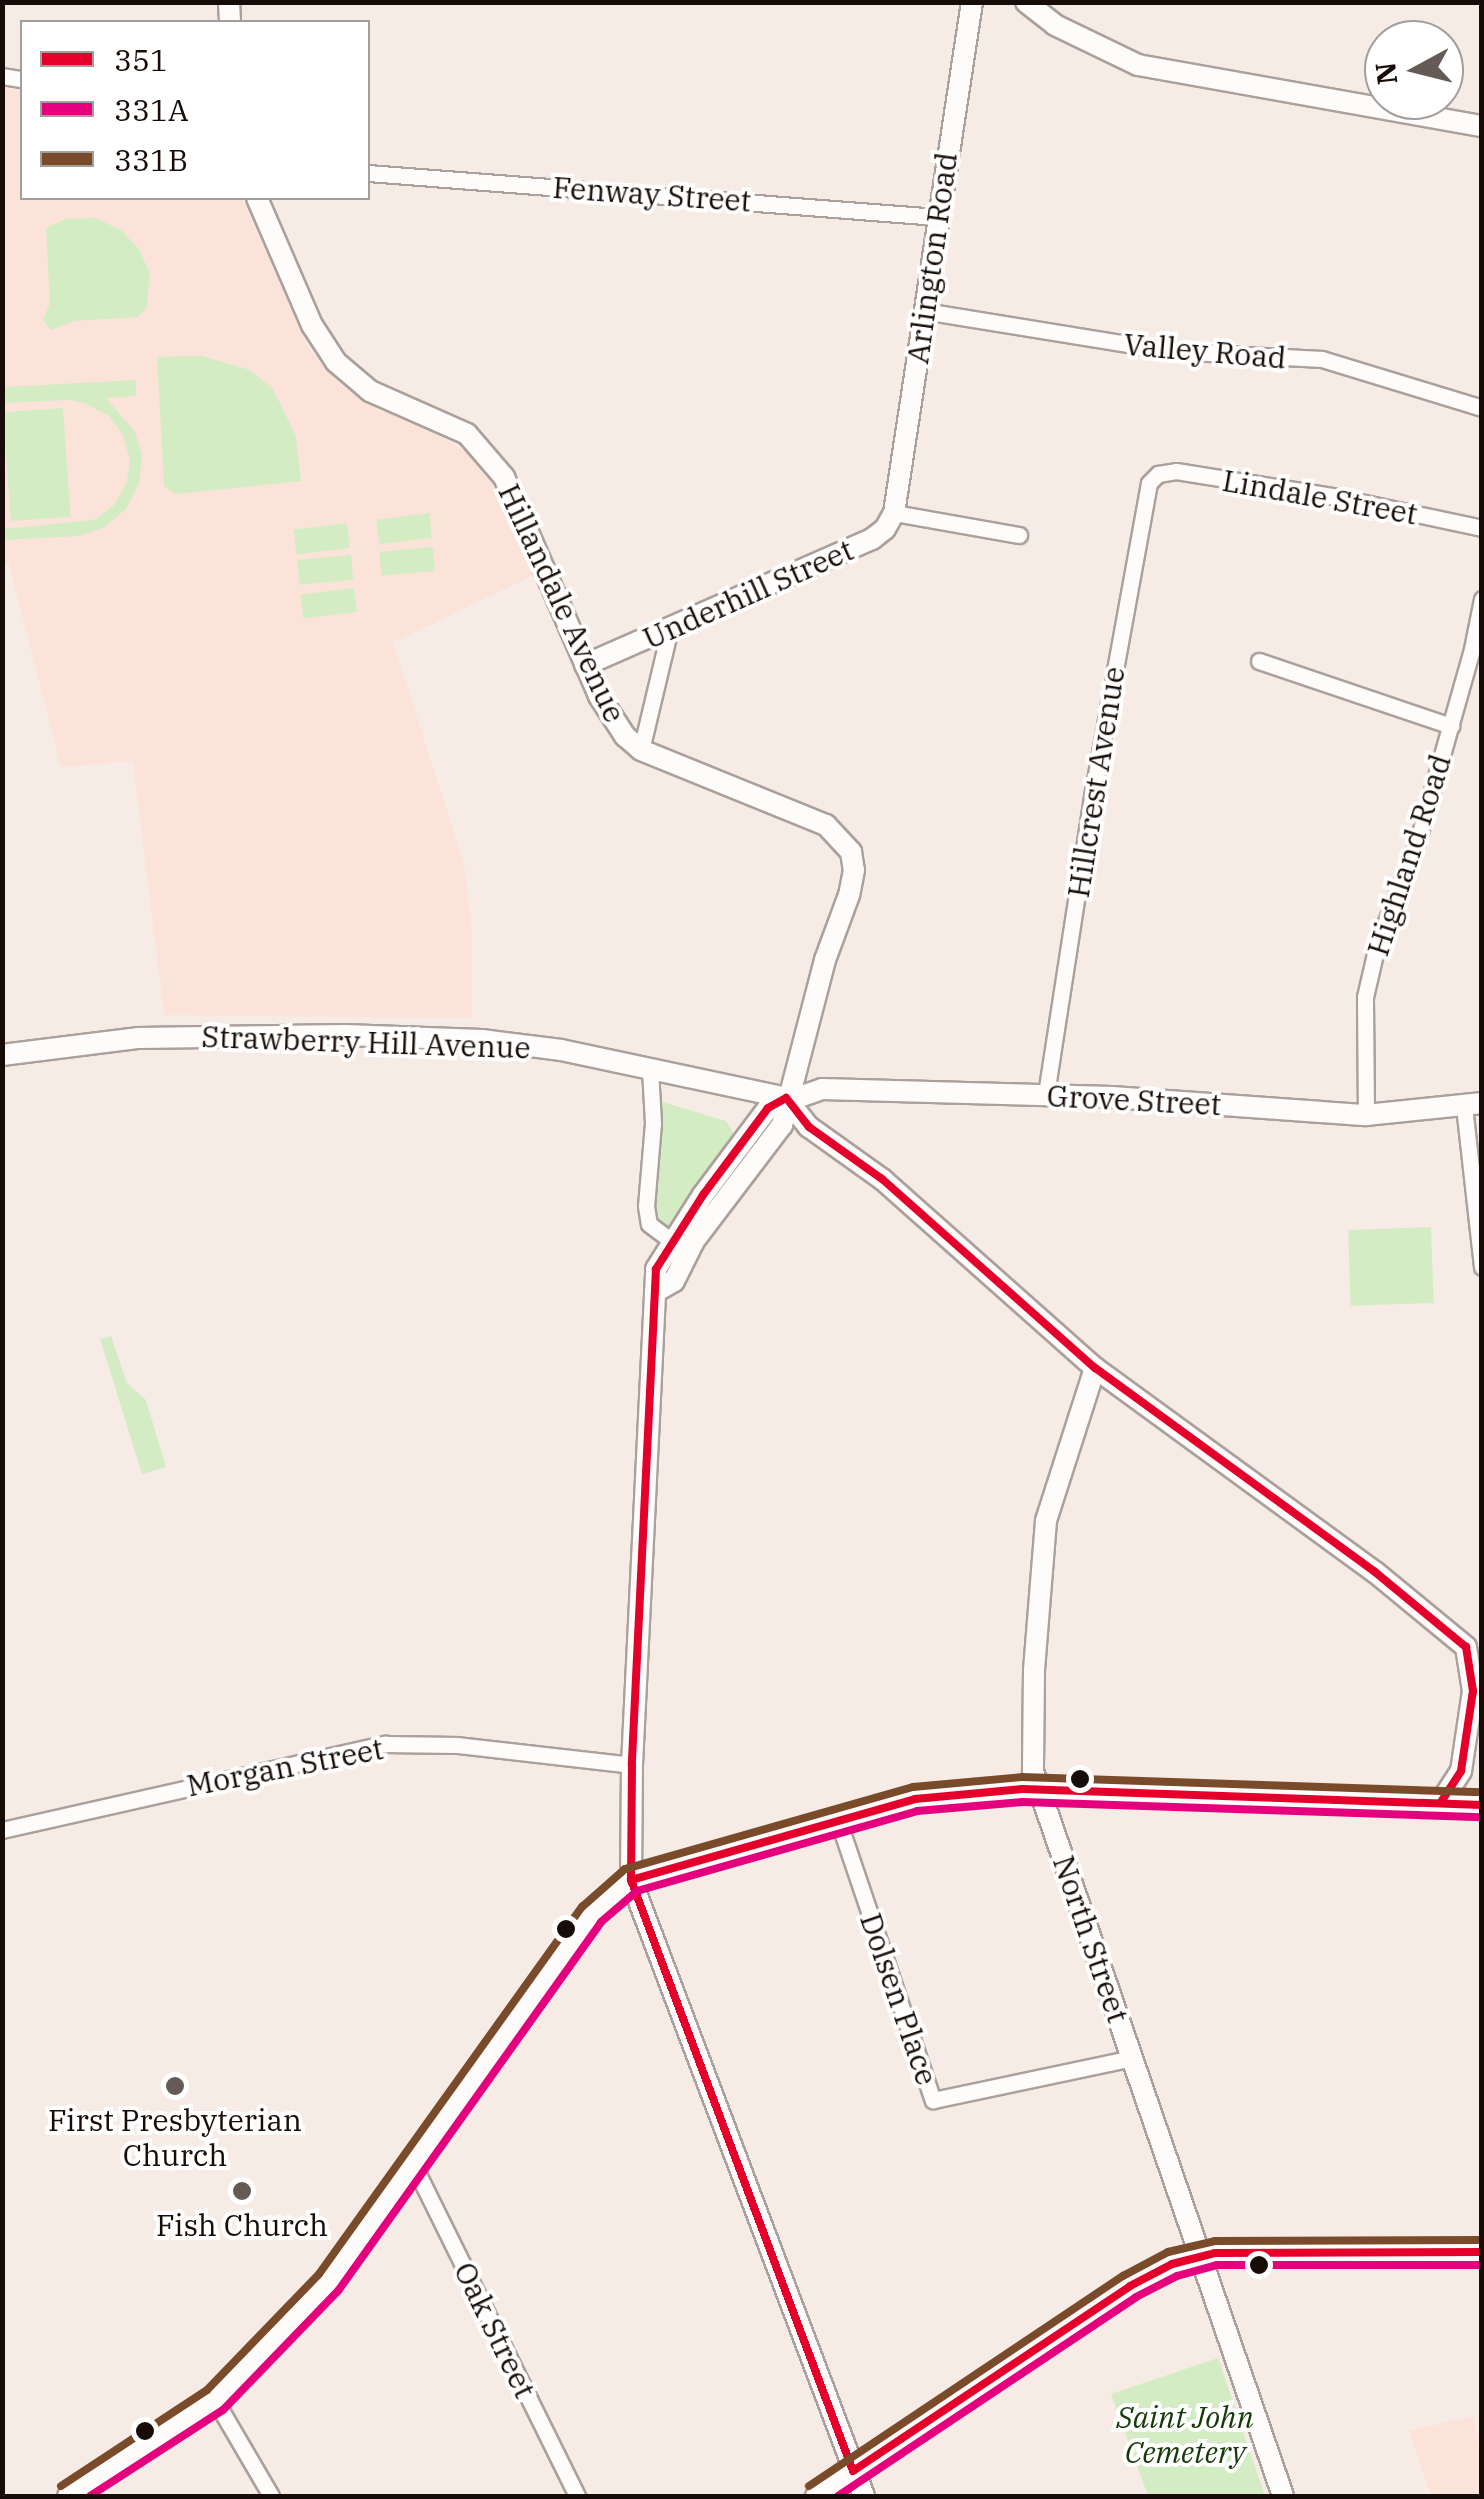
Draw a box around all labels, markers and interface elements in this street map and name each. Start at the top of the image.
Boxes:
legend [20,20,370,200]
north arrow [1364,20,1464,120]
text: 351 [114,40,168,79]
text: N [1366,60,1405,87]
text: 331A [114,90,189,129]
text: 331B [114,140,188,179]
street label: Arlington Road [899,150,965,366]
street label: Fenway Street [552,169,752,219]
street label: Valley Road [1122,326,1288,376]
street label: Lindale Street [1220,462,1420,532]
street label: Hillandale Avenue [491,478,633,728]
street label: Underhill Street [637,532,859,656]
street label: Hillcrest Avenue [1060,664,1132,900]
street label: Highland Road [1360,750,1458,960]
street label: Strawberry Hill Avenue [201,1018,531,1066]
street label: Grove Street [1046,1077,1222,1123]
street label: Morgan Street [184,1730,386,1804]
unlabelled marker [1070,1769,1090,1789]
street label: North Street [1046,1851,1136,2027]
street label: Dolsen Place [853,1908,945,2090]
unlabelled marker [556,1919,576,1939]
marker: First Presbyterian Church [164,2075,186,2097]
place label: First Presbyterian Church [48,2102,302,2172]
marker: Fish Church [231,2180,253,2202]
place label: Fish Church [156,2207,328,2243]
unlabelled marker [1249,2255,1269,2275]
street label: Oak Street [447,2256,543,2404]
park label: Saint John Cemetery [1116,2399,1254,2470]
unlabelled marker [135,2421,155,2441]

